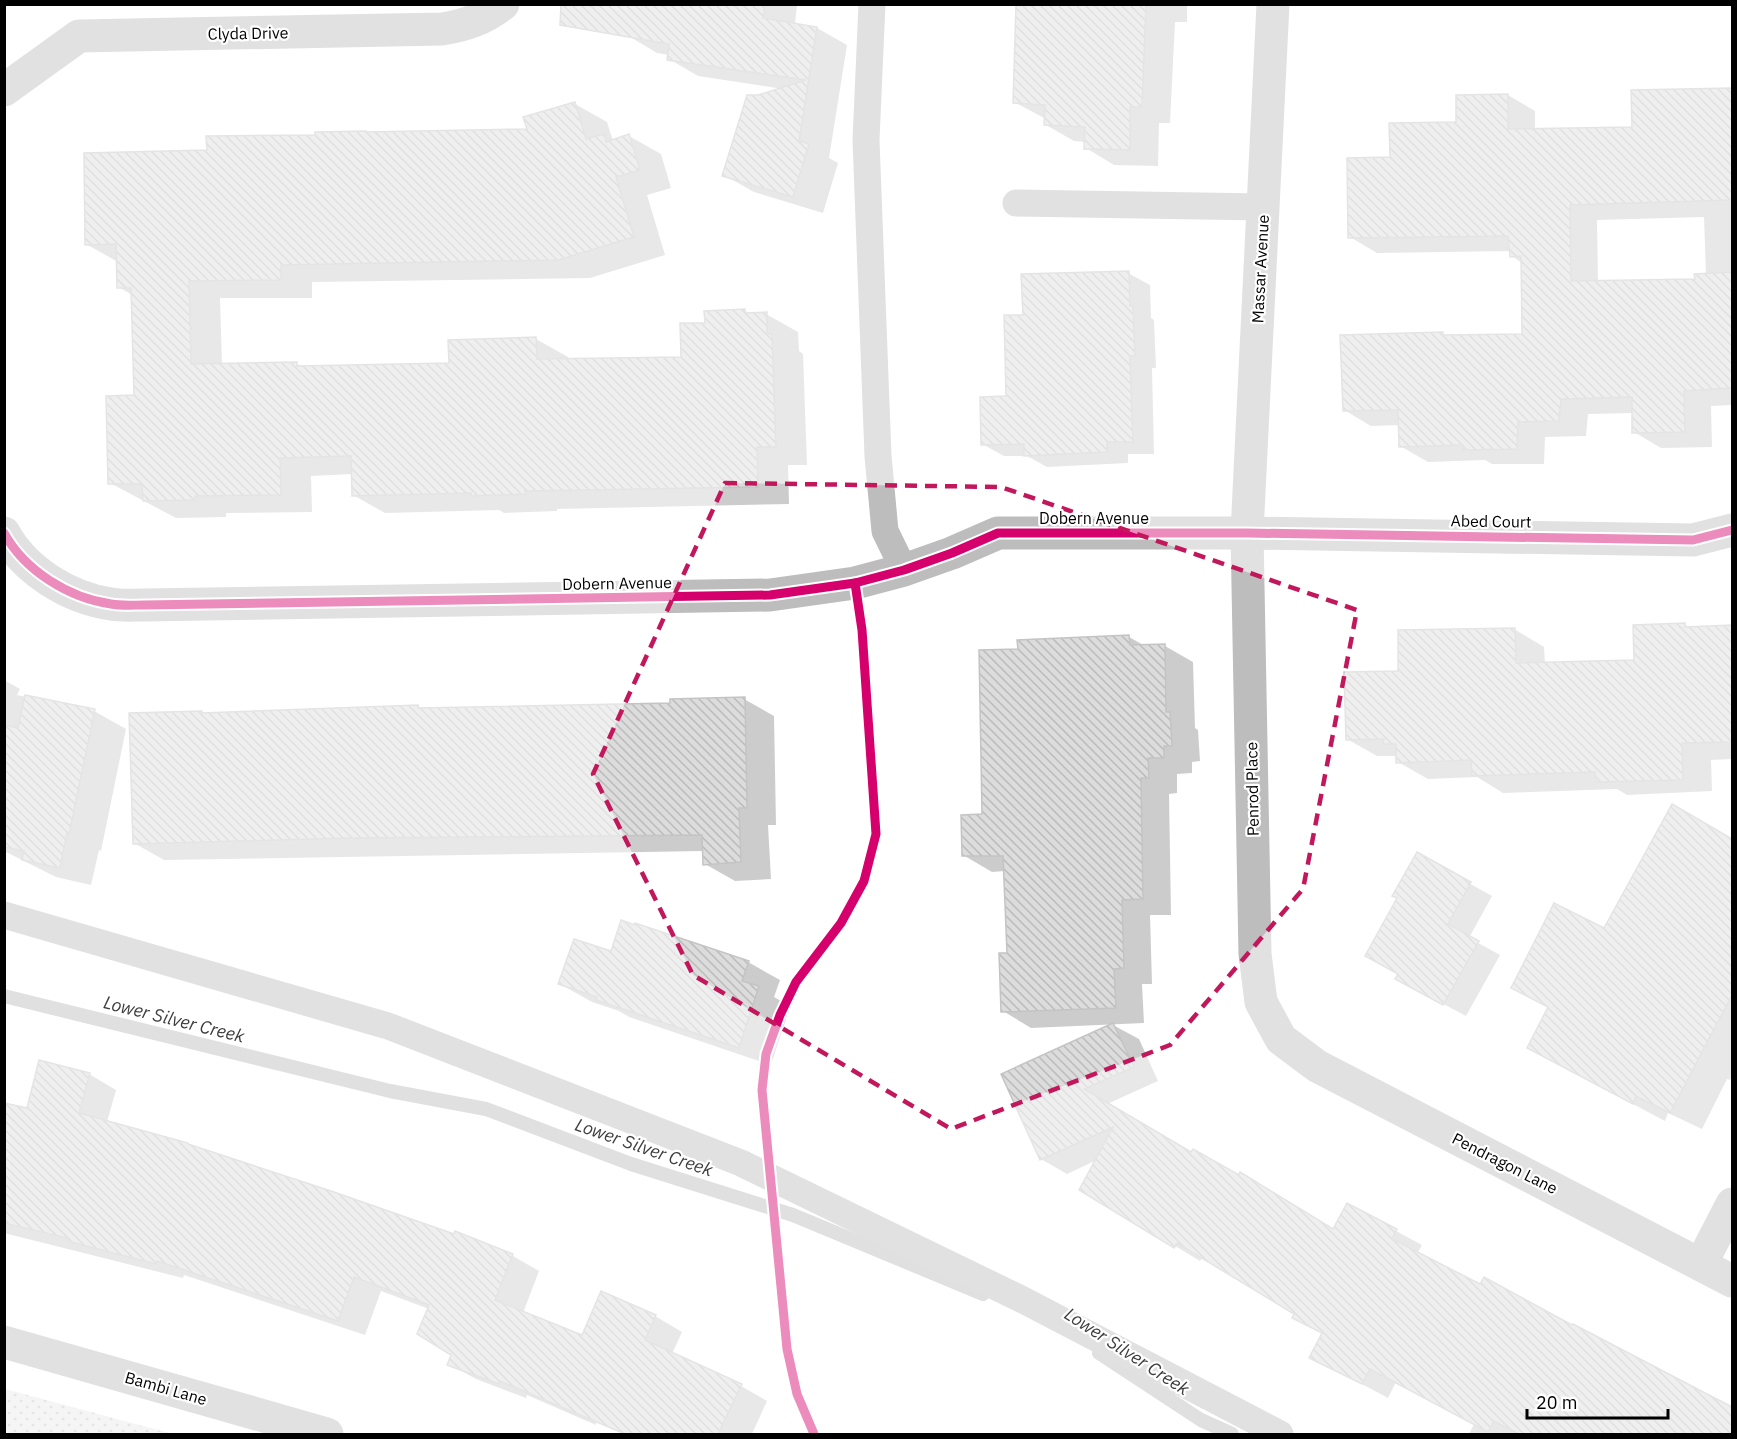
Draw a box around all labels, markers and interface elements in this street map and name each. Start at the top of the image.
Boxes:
street label: Clyda Drive [207,22,289,44]
street label: Massar Avenue [1247,214,1273,324]
street label: Dobern Avenue [1039,508,1149,528]
street label: Abed Court [1450,510,1532,532]
street label: Dobern Avenue [562,572,672,594]
street label: Penrod Place [1241,741,1263,836]
water label: Lower Silver Creek [101,990,247,1048]
water label: Lower Silver Creek [572,1113,717,1182]
street label: Pendragon Lane [1449,1128,1561,1198]
water label: Lower Silver Creek [1060,1302,1194,1400]
street label: Bambi Lane [123,1367,210,1409]
scale bar [1527,1382,1668,1420]
text: 20 m [1536,1391,1578,1414]

